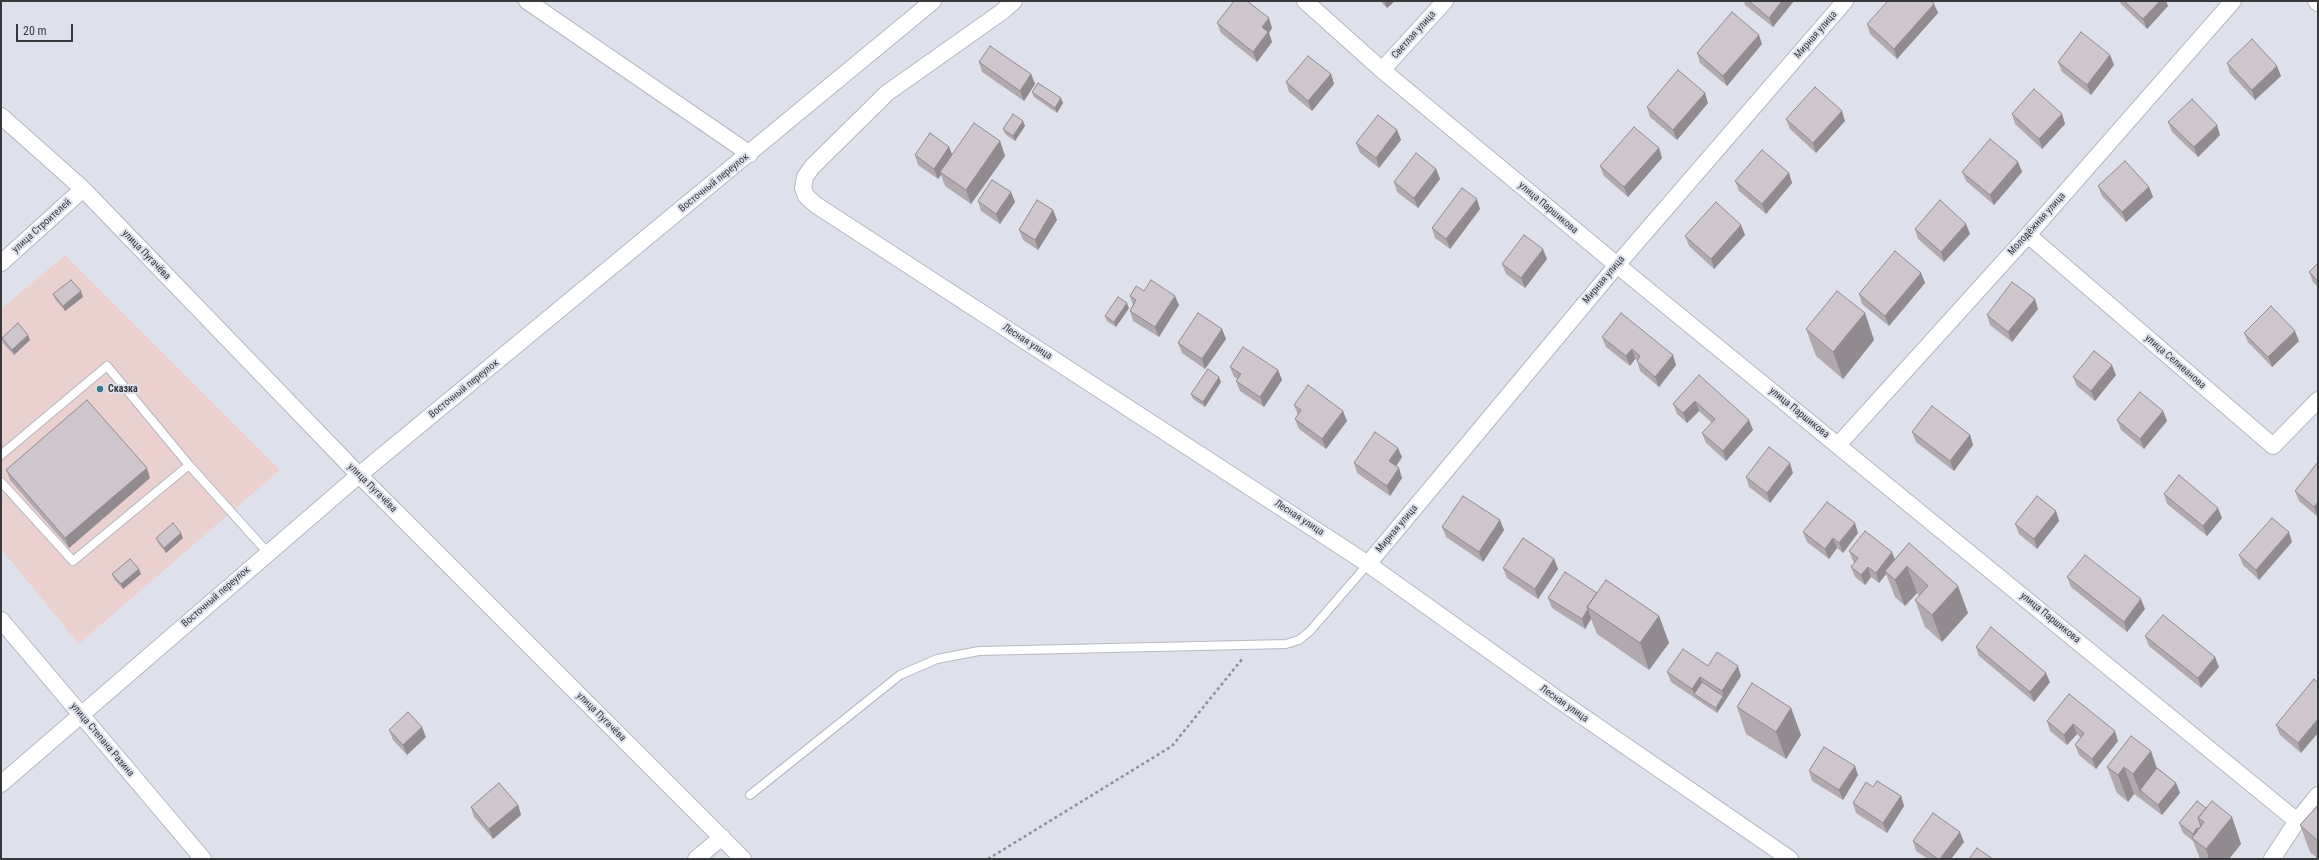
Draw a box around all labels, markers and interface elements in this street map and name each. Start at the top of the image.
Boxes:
street label: Светлая улица [1389,9,1439,61]
street label: Мирная улица [1792,9,1840,61]
scale bar [18,16,75,42]
text: 20 m [23,24,47,38]
street label: Восточный переулок [677,151,751,215]
street label: улица Паршикова [1516,180,1580,236]
street label: Молодёжная улица [2006,190,2068,258]
street label: улица Строителей [10,196,74,256]
street label: улица Пугачёва [119,228,173,282]
street label: Мирная улица [1581,254,1627,306]
street label: Лесная улица [1000,322,1054,362]
street label: улица Селиванова [2142,332,2208,392]
street label: Восточный переулок [427,357,501,421]
place label: Сказка [108,383,138,395]
marker: Сказка [95,384,105,394]
street label: улица Паршикова [1766,385,1832,441]
street label: улица Пугачёва [345,461,399,515]
street label: Лесная улица [1272,498,1326,538]
street label: Мирная улица [1374,503,1420,555]
street label: Восточный переулок [179,564,253,630]
street label: улица Паршикова [2017,590,2083,646]
street label: Лесная улица [1537,683,1591,725]
street label: улица Пугачёва [574,690,628,744]
street label: улица Степана Разина [68,701,136,779]

